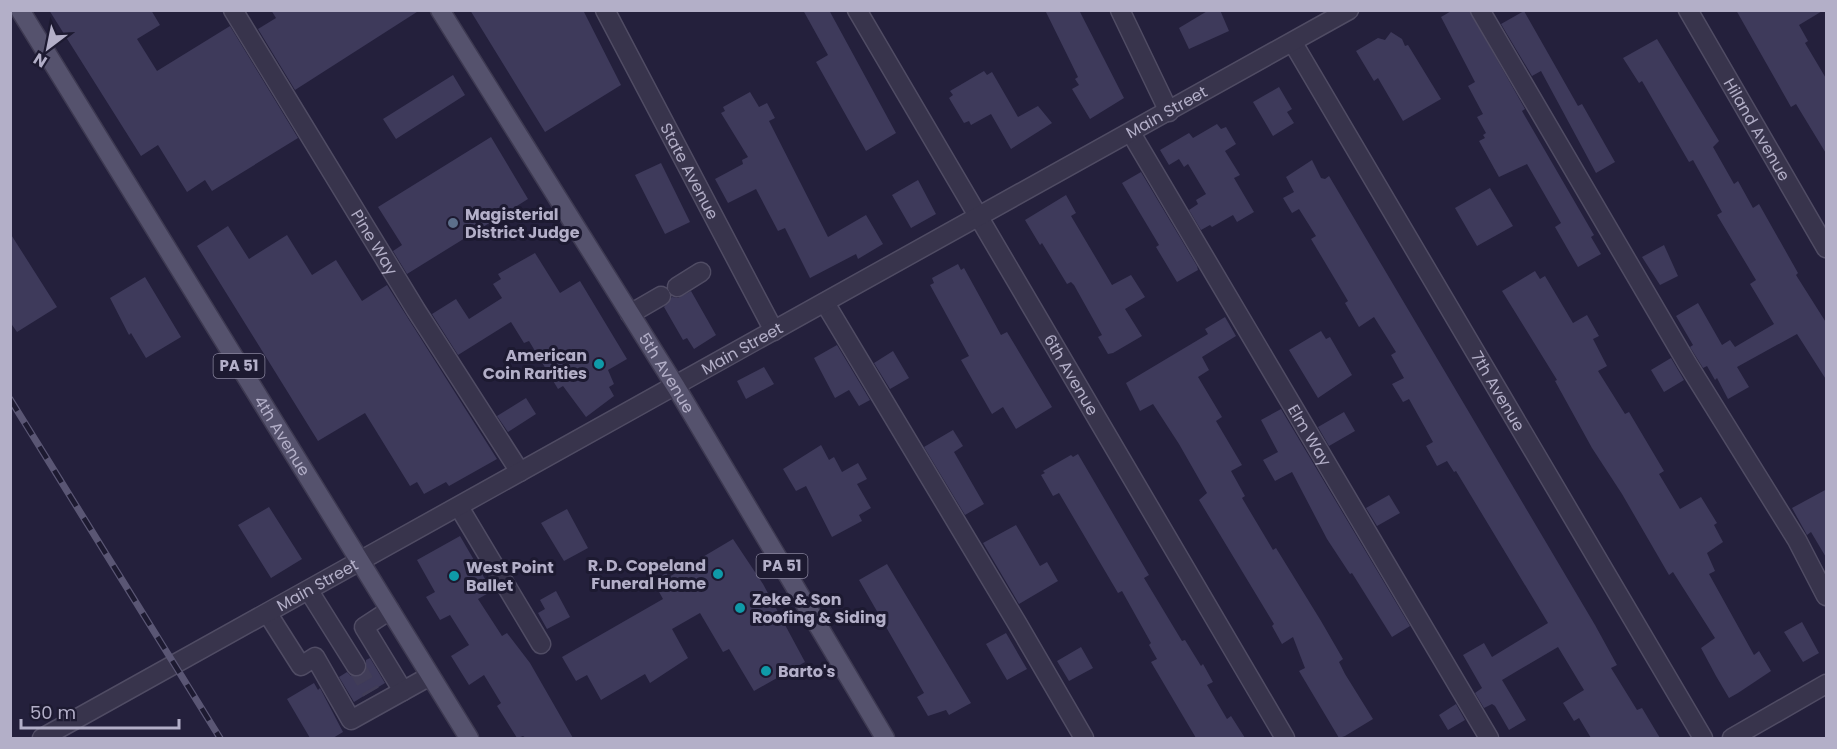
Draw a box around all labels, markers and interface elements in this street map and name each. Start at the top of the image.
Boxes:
north arrow [18,18,78,78]
text: N [29,47,52,73]
street label: Hiland Avenue [1718,74,1796,185]
street label: Main Street [1122,80,1212,144]
street label: State Avenue [654,119,724,224]
place label: Magisterial District Judge [465,203,580,244]
street label: Pine Way [345,205,403,280]
marker: Magisterial District Judge [446,216,460,230]
street label: Main Street [697,317,787,381]
street label: 5th Avenue [633,329,700,418]
street label: 6th Avenue [1038,330,1104,420]
place label: American Coin Rarities [483,344,587,385]
street label: 7th Avenue [1465,347,1530,436]
road number: PA 51 [214,354,264,378]
marker: American Coin Rarities [592,357,606,371]
street label: 4th Avenue [248,391,316,480]
street label: Elm Way [1282,400,1337,471]
street label: Main Street [273,553,362,617]
place label: R. D. Copeland Funeral Home [588,554,706,595]
road number: PA 51 [756,554,808,578]
place label: West Point Ballet [466,556,554,597]
marker: R. D. Copeland Funeral Home [711,567,725,581]
marker: West Point Ballet [447,569,461,583]
place label: Zeke & Son Roofing & Siding [752,588,886,629]
marker: Zeke & Son Roofing & Siding [733,601,747,615]
place label: Barto's [778,660,835,683]
marker: Barto's [759,664,773,678]
scale bar [21,692,178,730]
text: 50 m [30,700,76,725]

